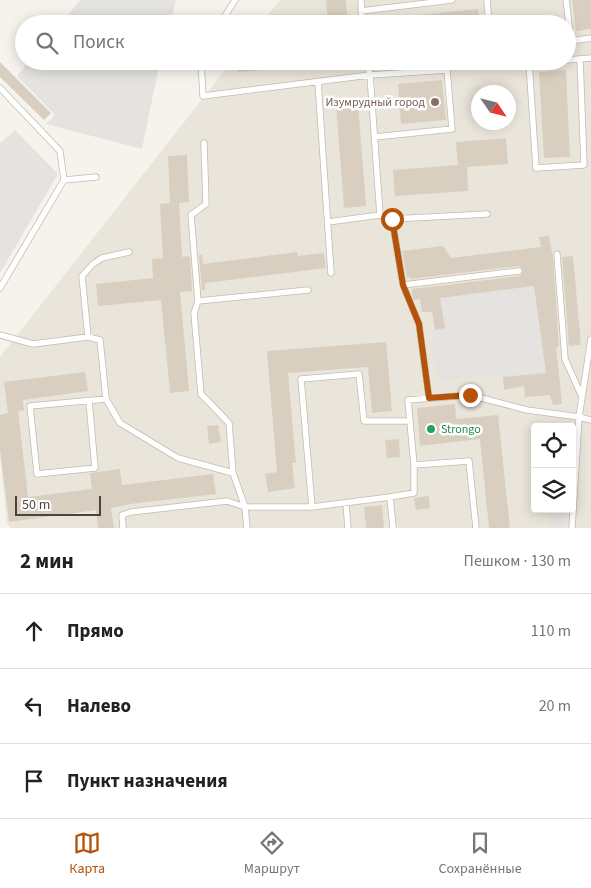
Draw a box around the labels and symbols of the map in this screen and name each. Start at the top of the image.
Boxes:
north arrow [471,85,516,130]
place label: Изумрудный город [325,94,426,111]
marker: Изумрудный город [429,96,441,108]
route start [381,208,404,231]
route end [459,384,482,407]
place label: Strongo [441,421,481,438]
marker: Strongo [425,423,437,435]
scale bar [15,493,101,516]

